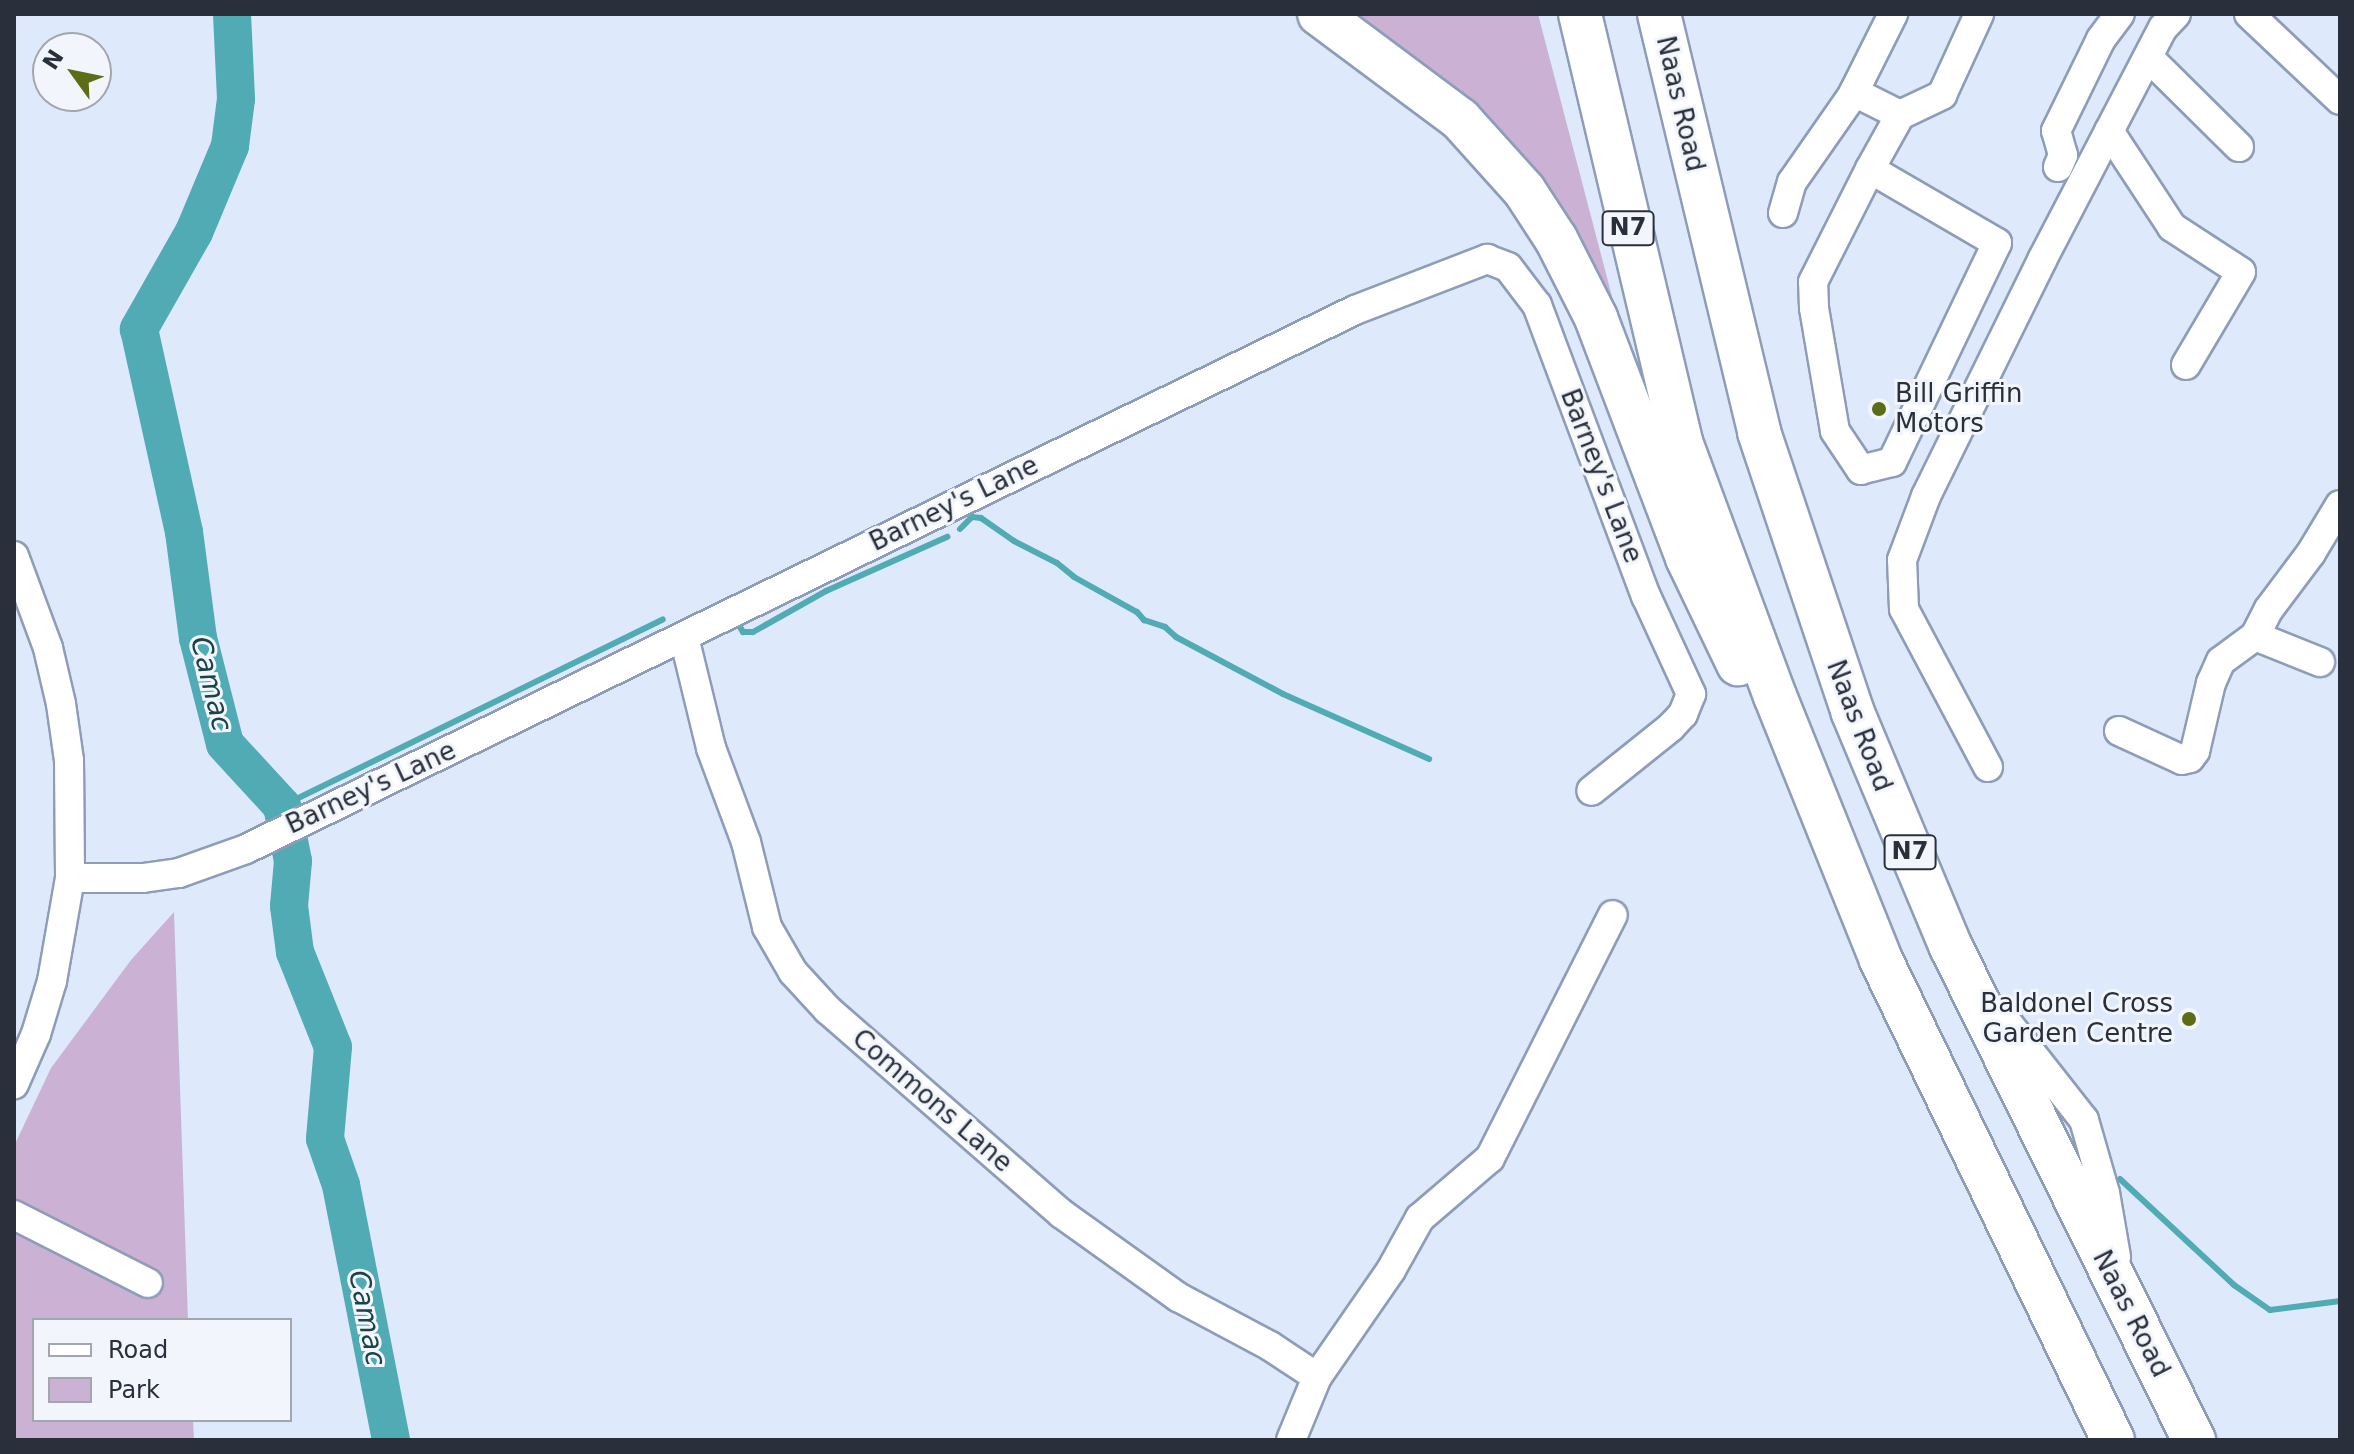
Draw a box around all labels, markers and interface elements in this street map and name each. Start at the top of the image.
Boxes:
north arrow [32,32,112,112]
street label: Naas Road [1649,33,1711,175]
text: N [38,45,69,74]
road number: N7 [1600,208,1656,248]
place label: Bill Griffin Motors [1895,378,2022,440]
street label: Barney's Lane [1554,385,1648,567]
marker: Bill Griffin Motors [1870,400,1888,418]
street label: Barney's Lane [865,450,1043,558]
water label: Camac [183,633,239,735]
street label: Naas Road [1820,656,1898,796]
street label: Barney's Lane [281,735,461,841]
road number: N7 [1882,832,1938,872]
place label: Baldonel Cross Garden Centre [1980,988,2173,1050]
marker: Baldonel Cross Garden Centre [2180,1010,2198,1028]
street label: Commons Lane [846,1023,1018,1179]
street label: Naas Road [2086,1245,2176,1383]
water label: Camac [341,1267,393,1369]
legend [32,1318,292,1422]
text: Road [108,1336,168,1364]
text: Park [108,1376,160,1404]

